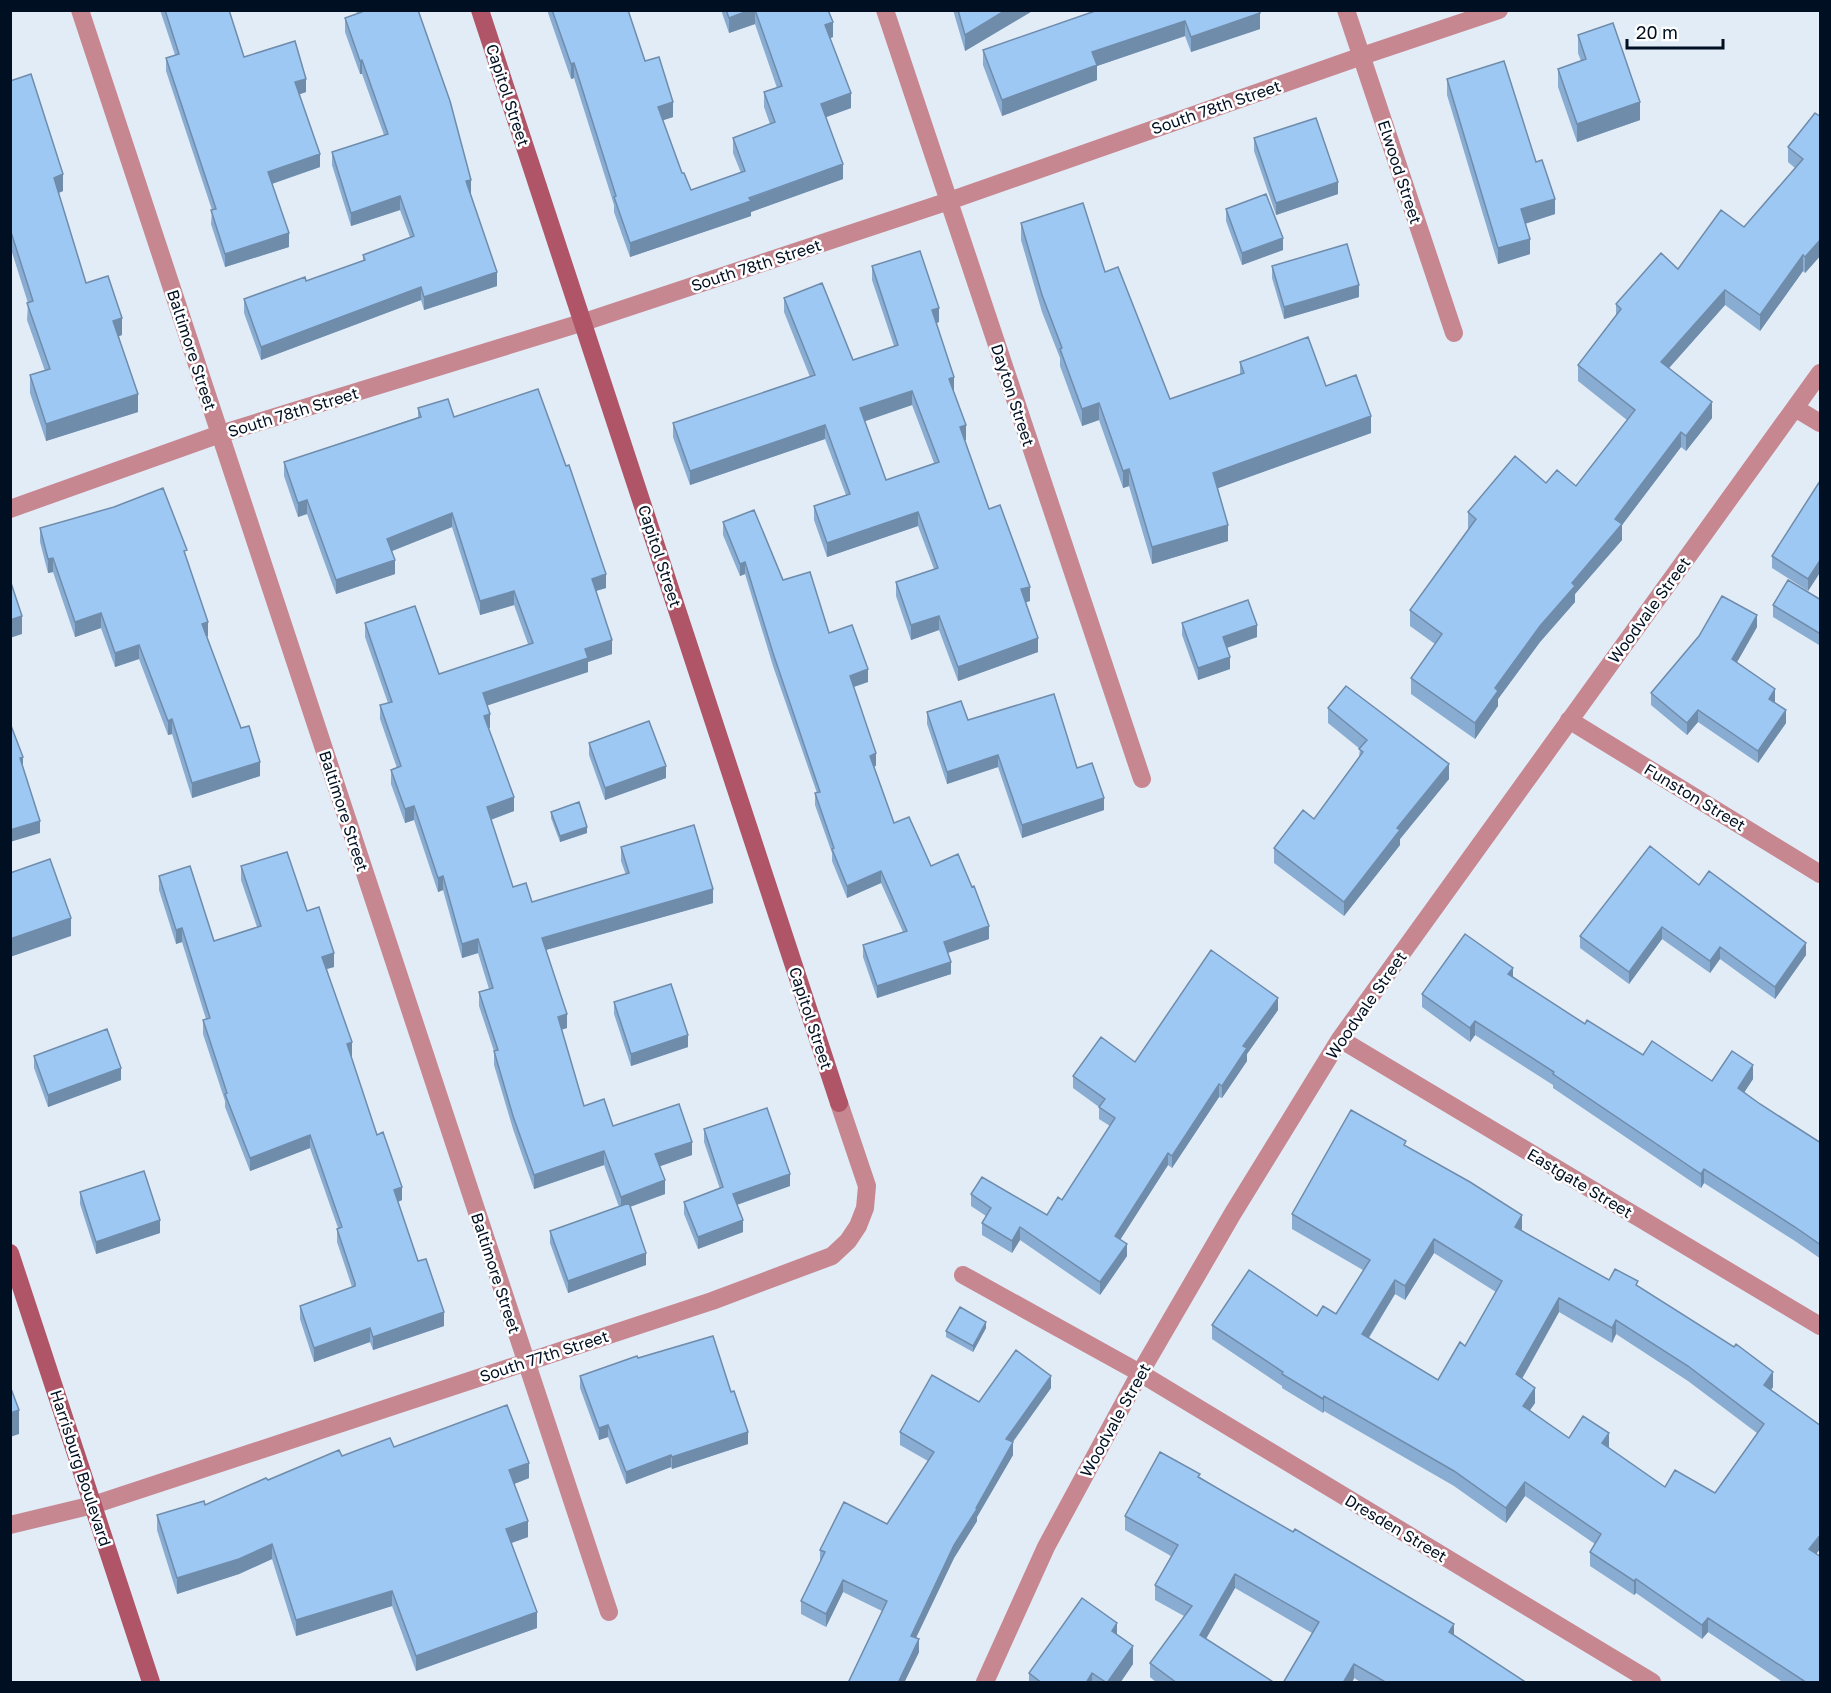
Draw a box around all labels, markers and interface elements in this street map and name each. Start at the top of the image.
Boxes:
scale bar [1627,12,1723,50]
text: 20 m [1636,21,1678,43]
street label: Capitol Street [482,41,534,149]
street label: South 78th Street [1149,75,1283,139]
street label: Elwood Street [1374,118,1426,226]
street label: South 78th Street [688,235,824,295]
street label: Baltimore Street [163,287,221,413]
street label: Dayton Street [987,341,1039,449]
street label: South 78th Street [225,383,361,441]
street label: Capitol Street [634,502,686,610]
street label: Woodvale Street [1604,553,1694,667]
street label: Baltimore Street [315,748,373,874]
street label: Funston Street [1641,759,1749,835]
street label: Woodvale Street [1321,947,1411,1063]
street label: Capitol Street [785,964,837,1072]
street label: Eastgate Street [1524,1144,1636,1222]
street label: Baltimore Street [467,1210,525,1336]
street label: South 77th Street [477,1326,611,1386]
street label: Woodvale Street [1075,1360,1155,1480]
street label: Harrisburg Boulevard [46,1387,116,1549]
street label: Dresden Street [1341,1490,1451,1566]

